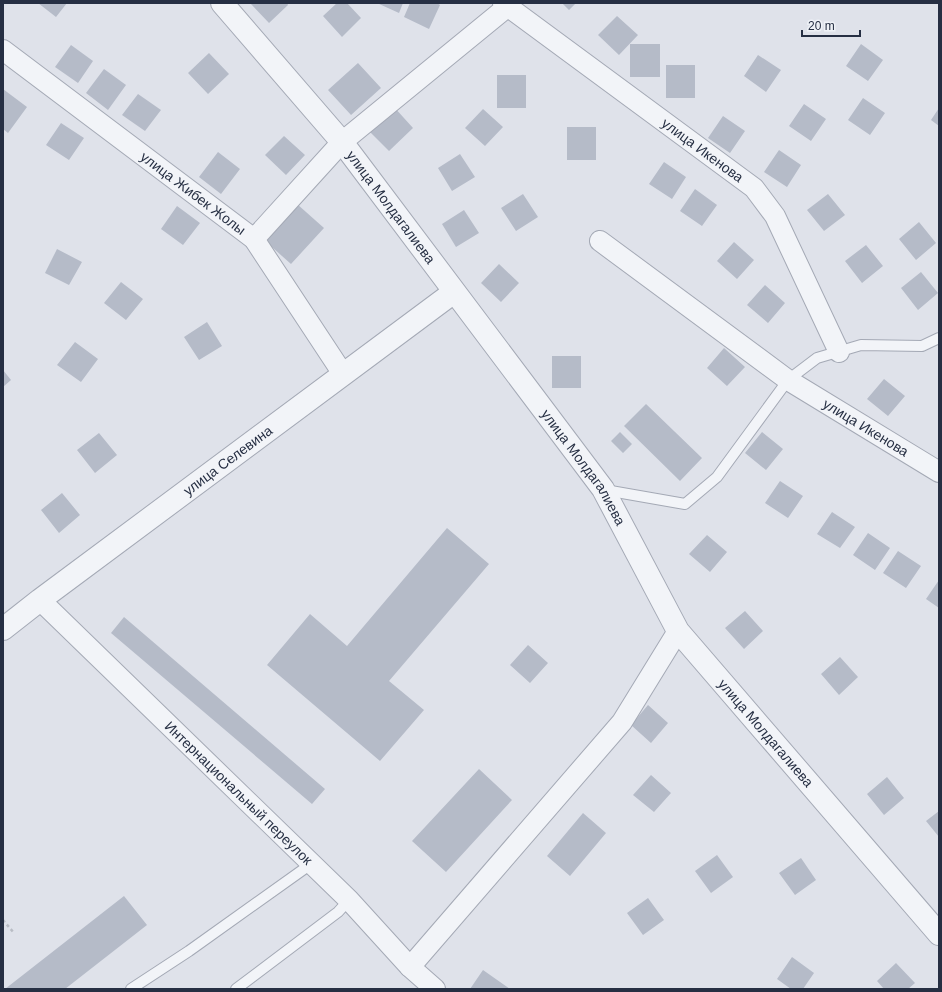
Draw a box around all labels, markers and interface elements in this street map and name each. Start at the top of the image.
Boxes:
scale bar [802,12,860,38]
text: 20 m [808,19,835,33]
street label: улица Икенова [659,115,747,186]
street label: улица Молдагалиева [343,147,439,267]
street label: улица Жибек Жолы [137,148,249,238]
street label: улица Икенова [820,395,912,460]
street label: улица Молдагалиева [538,406,629,528]
street label: улица Селевина [180,422,275,499]
street label: улица Молдагалиева [715,676,817,790]
street label: Интернациональный переулок [162,718,316,869]

